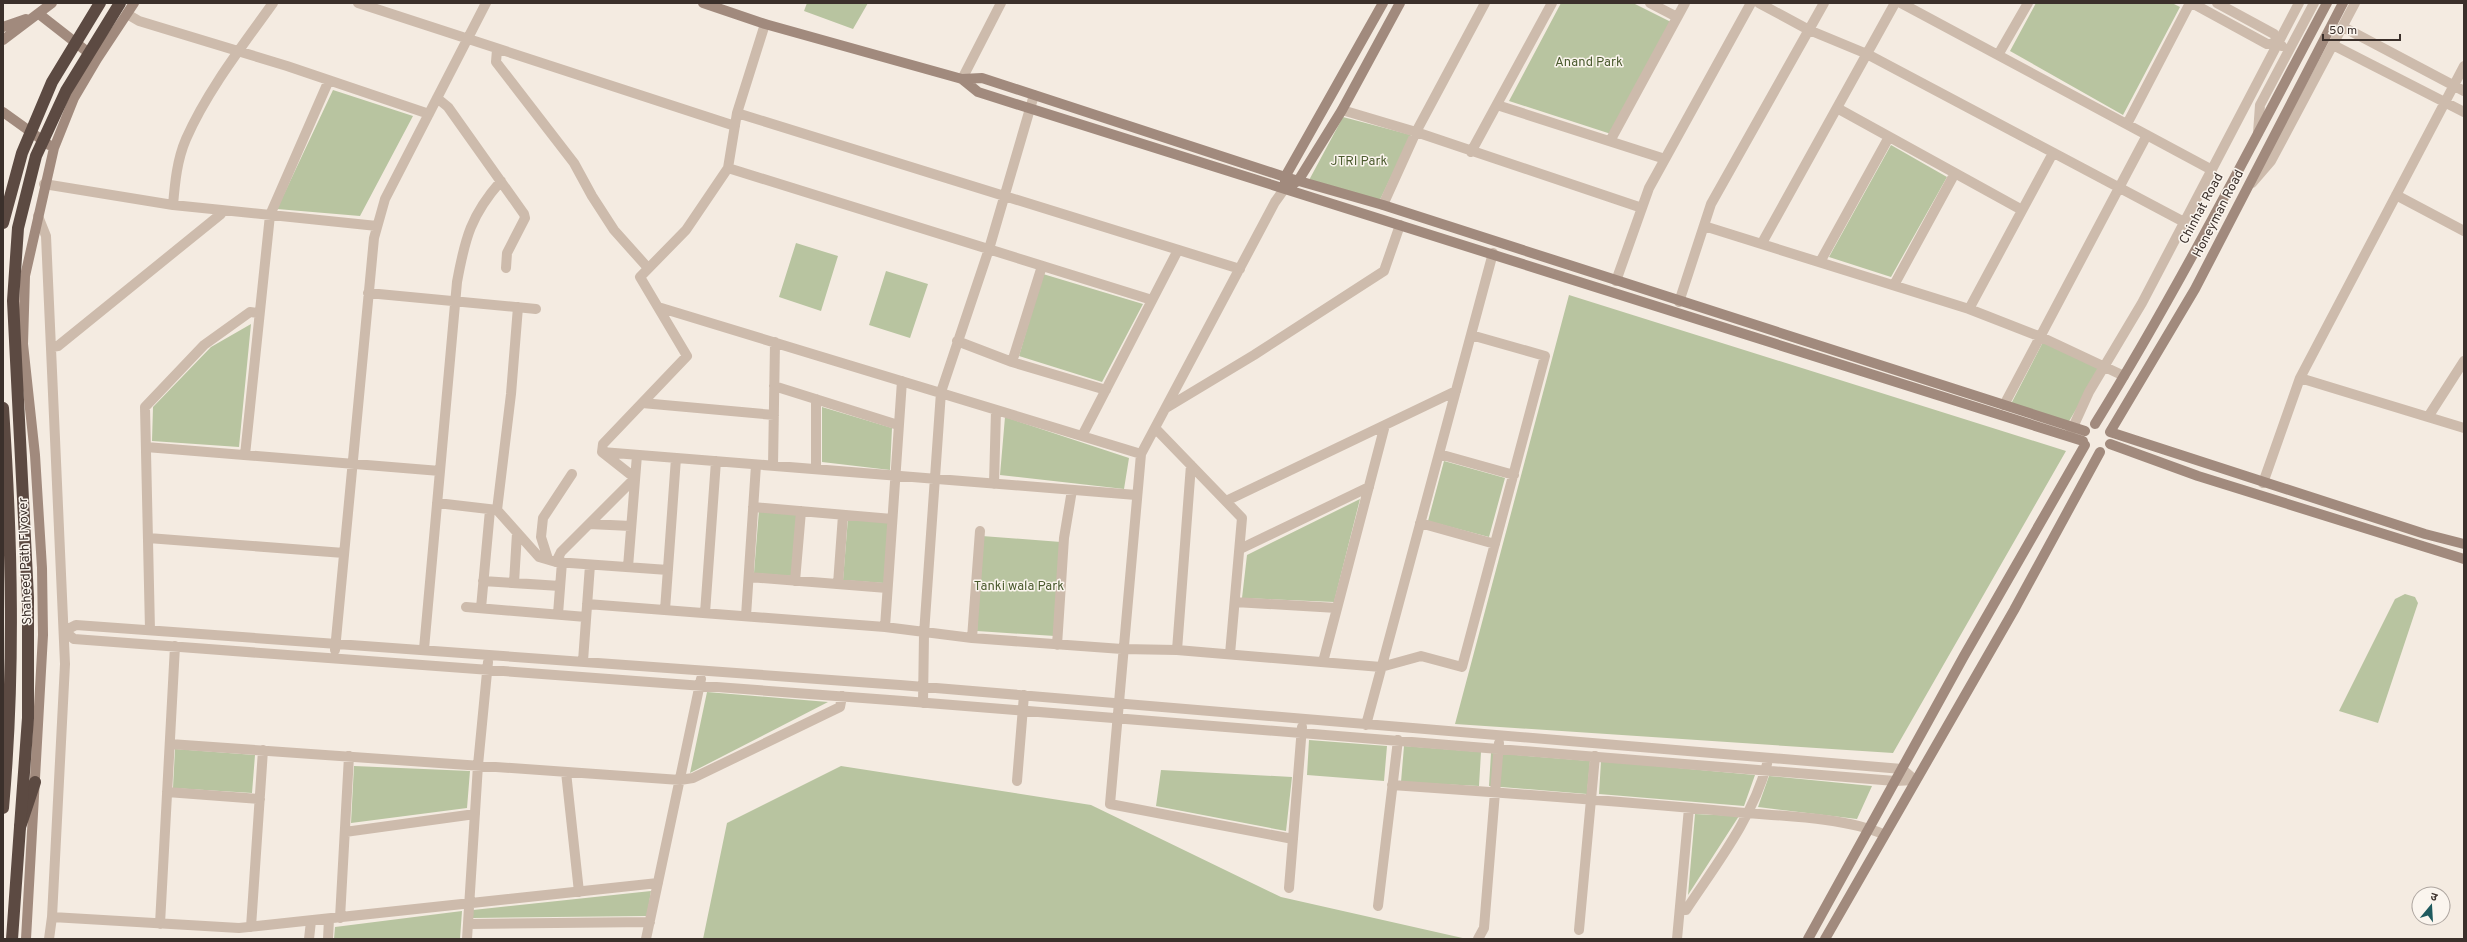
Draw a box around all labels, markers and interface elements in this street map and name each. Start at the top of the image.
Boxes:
scale bar [2323,16,2400,42]
text: 50 m [2329,23,2357,39]
park label: Anand Park [1555,55,1623,71]
park label: JTRI Park [1331,154,1388,170]
street label: Honeyman Road [2190,168,2248,260]
street label: Chinhat Road [2177,171,2227,247]
street label: Shaheed Path Flyover [16,497,36,625]
park label: Tanki wala Park [974,579,1064,595]
north arrow [2411,886,2451,926]
text: उ [2429,890,2440,905]

